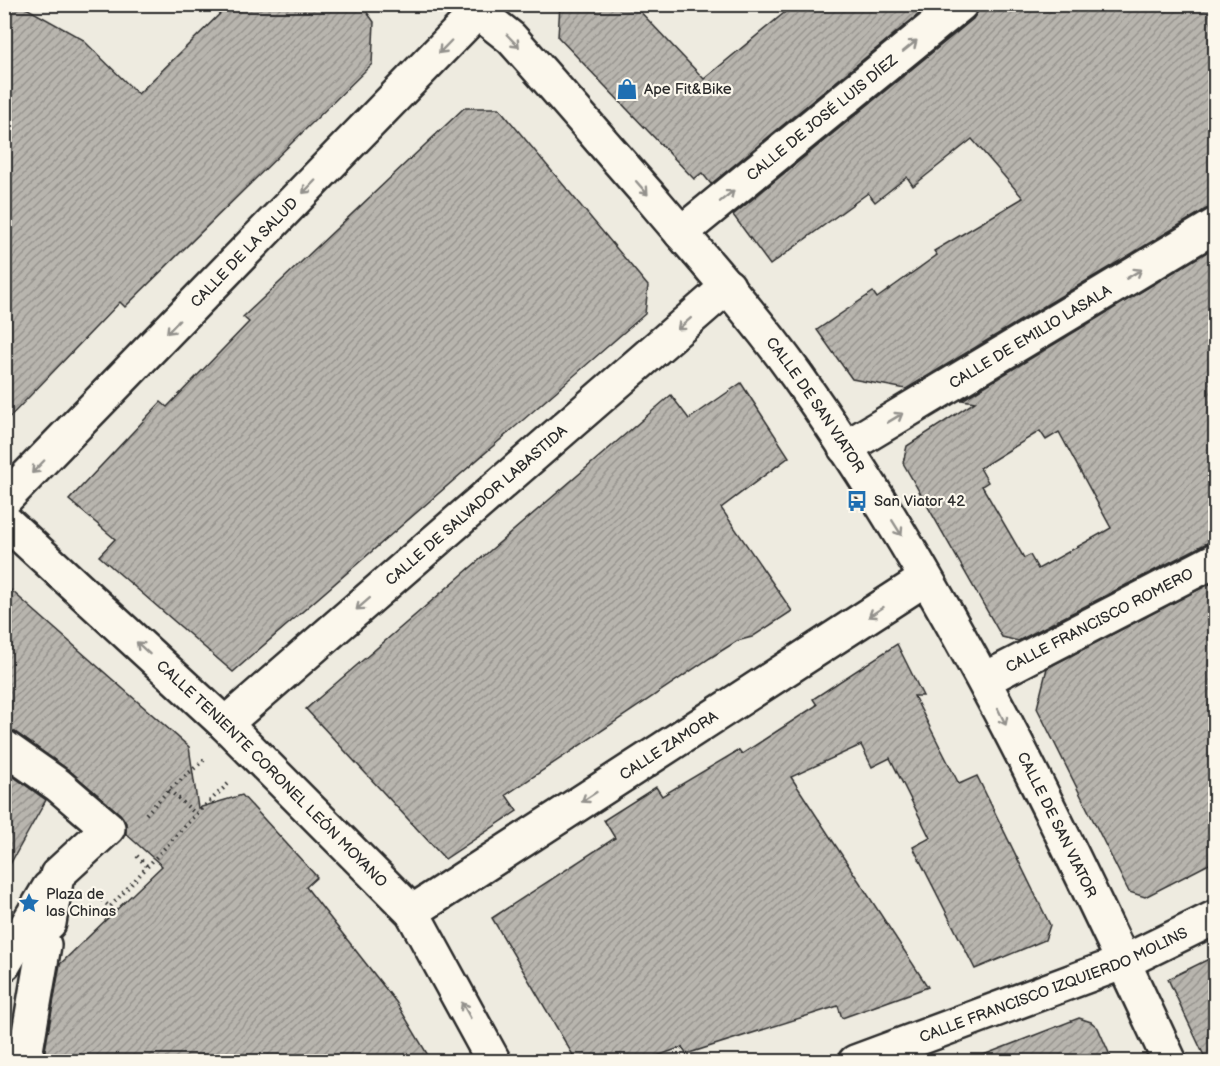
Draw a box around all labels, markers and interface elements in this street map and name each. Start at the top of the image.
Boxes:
one-way arrow [506,34,521,49]
one-way arrow [437,39,452,54]
one-way arrow [902,40,918,53]
street label: CALLE DE JOSÉ LUIS DÍEZ [743,50,902,185]
shop icon: Ape Fit&Bike [615,77,639,101]
place label: Ape Fit&Bike [644,80,732,99]
one-way arrow [302,179,316,194]
one-way arrow [635,180,649,195]
one-way arrow [719,190,735,203]
street label: CALLE DE LA SALUD [187,193,302,312]
one-way arrow [1125,268,1142,280]
street label: CALLE DE EMILIO LASALA [946,281,1116,393]
one-way arrow [676,318,692,331]
one-way arrow [166,319,181,334]
street label: CALLE DE SAN VIATOR [762,334,869,477]
one-way arrow [886,411,903,423]
street label: CALLE DE SALVADOR LABASTIDA [382,421,572,590]
one-way arrow [30,459,45,474]
bus stop icon: San Viator 42 [845,489,869,513]
place label: San Viator 42 [874,492,965,511]
one-way arrow [892,519,904,536]
street label: CALLE FRANCISCO ROMERO [1003,564,1197,677]
one-way arrow [355,597,370,611]
one-way arrow [868,606,885,618]
one-way arrow [136,641,151,655]
street label: CALLE TENIENTE CORONEL LEÓN MOYANO [152,656,391,892]
street label: CALLE ZAMORA [616,706,722,785]
one-way arrow [997,707,1008,725]
street label: CALLE DE SAN VIATOR [1012,749,1101,901]
one-way arrow [581,792,598,804]
place label: Plaza de las Chinas [46,885,117,921]
place icon: Plaza de las Chinas [17,891,41,915]
street label: CALLE FRANCISCO IZQUIERDO MOLINS [917,923,1191,1047]
one-way arrow [460,1002,472,1019]

